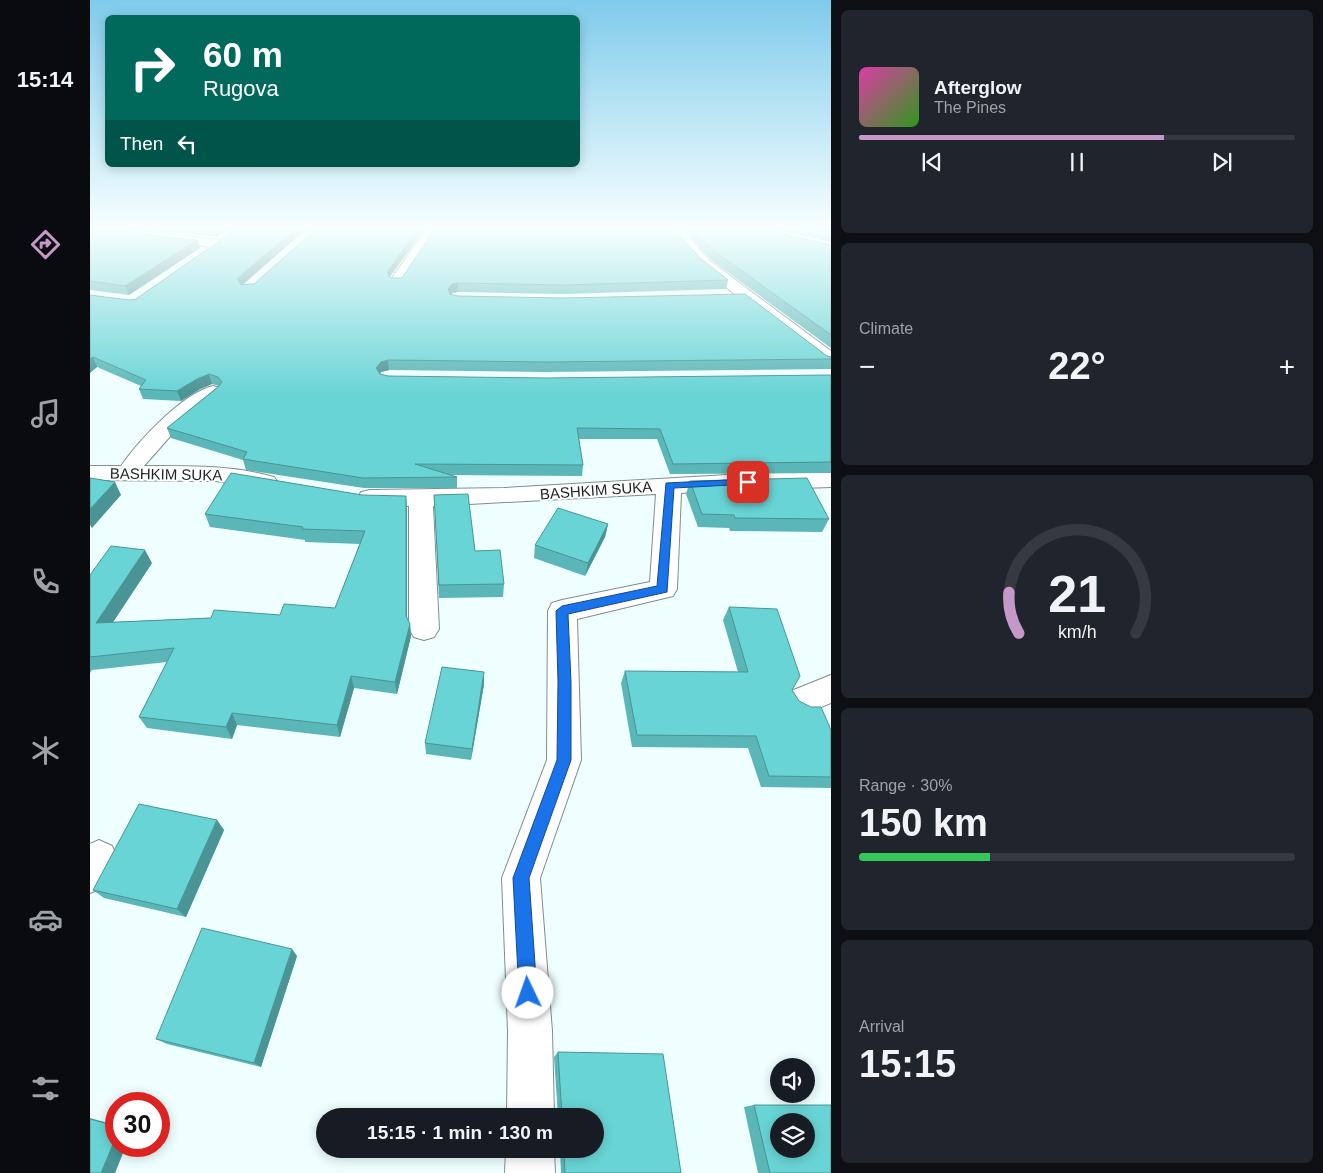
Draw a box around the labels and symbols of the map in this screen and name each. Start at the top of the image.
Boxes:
pin [727,461,769,503]
street label: BASHKIM SUKA [110,465,222,483]
street label: BASHKIM SUKA [539,478,653,502]
position arrow [501,966,553,1018]
speed limit sign: 30 [105,1092,170,1157]

